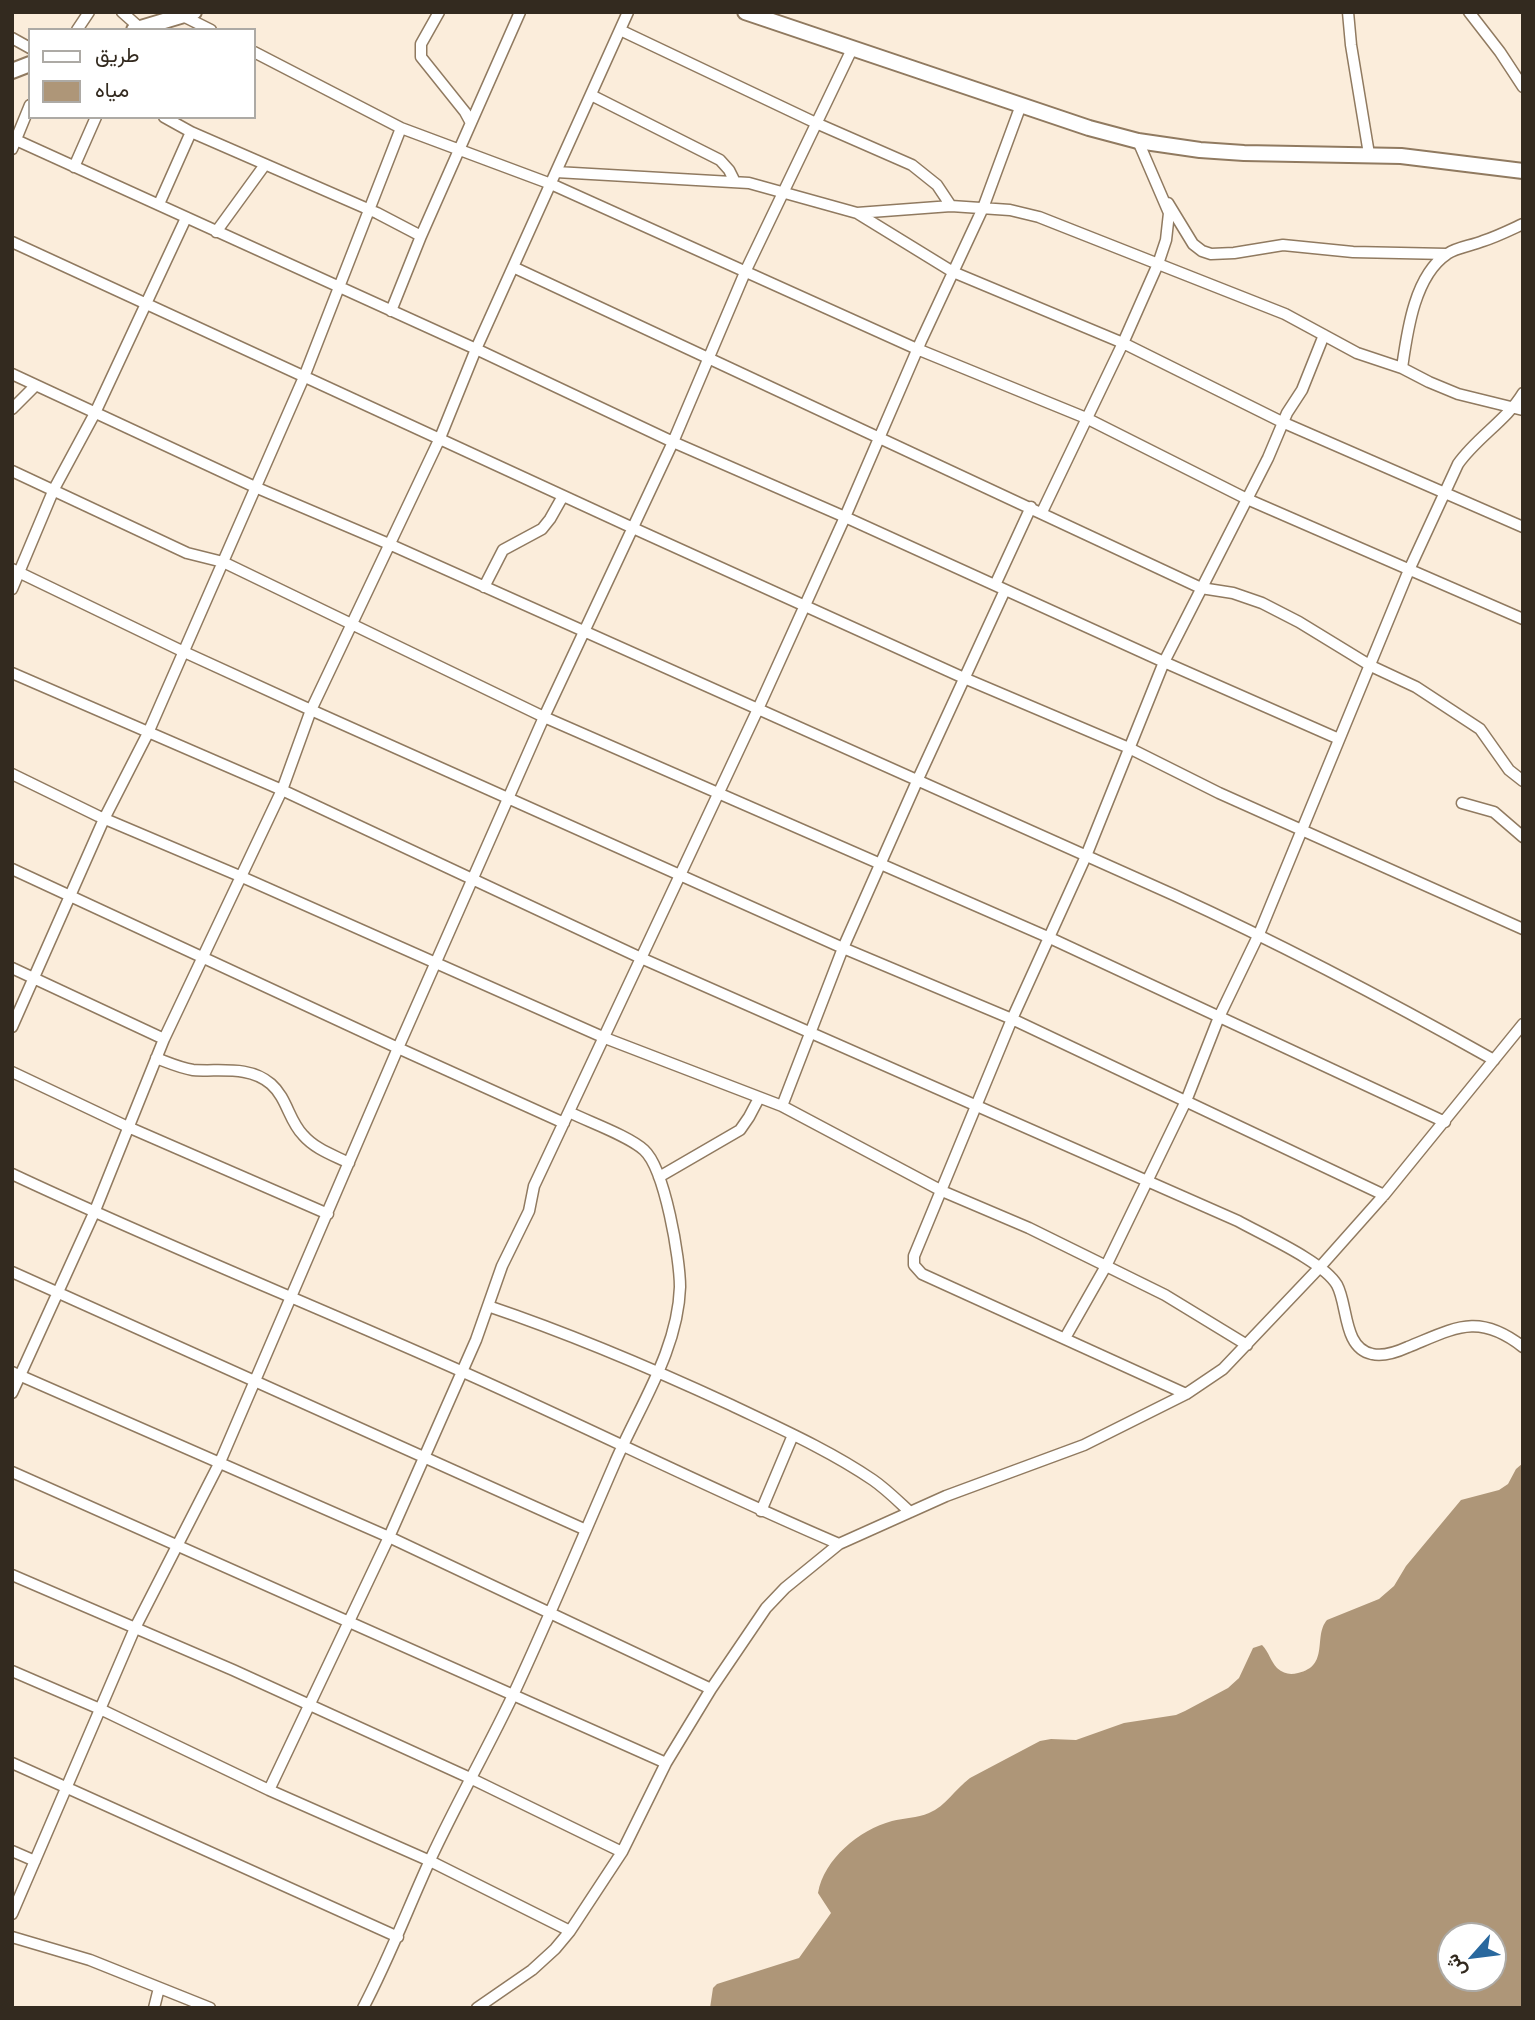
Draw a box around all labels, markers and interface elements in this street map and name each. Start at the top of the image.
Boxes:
legend [28,28,256,119]
text: طريق [95,40,140,68]
text: مياه [95,75,129,103]
north arrow [1437,1922,1507,1992]
text: ش [1438,1950,1472,1982]

